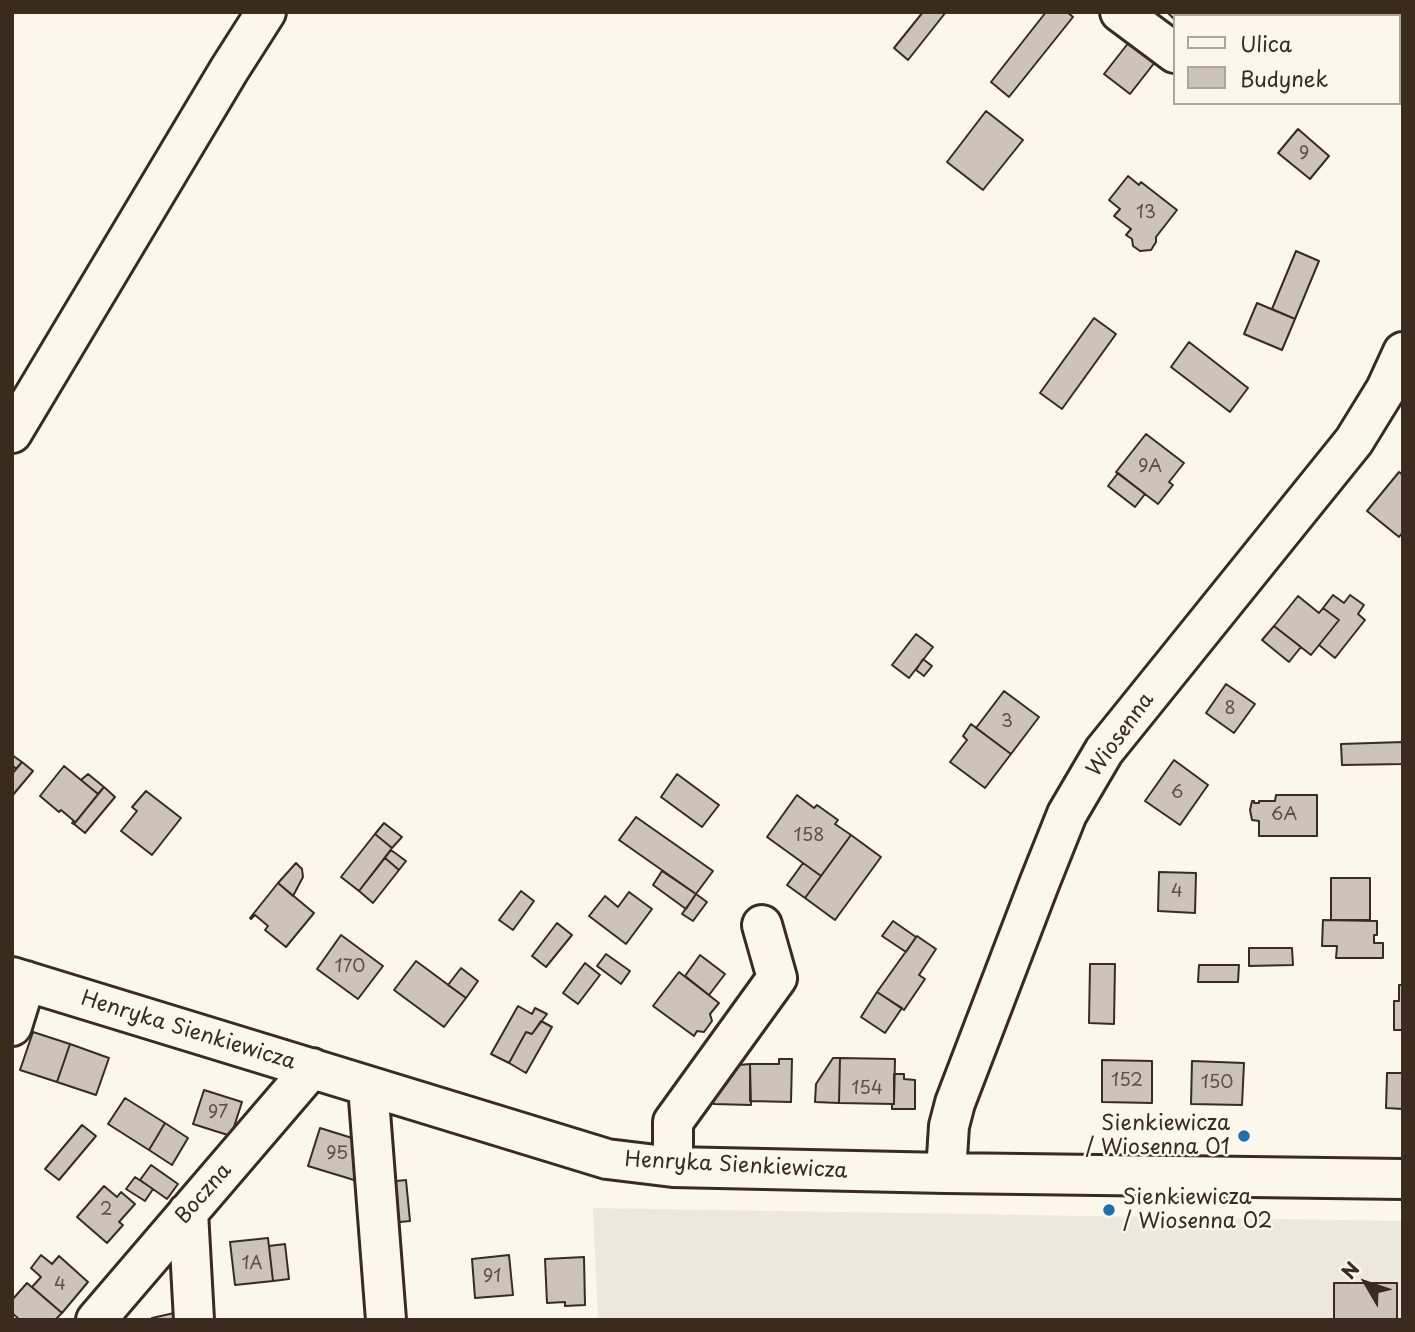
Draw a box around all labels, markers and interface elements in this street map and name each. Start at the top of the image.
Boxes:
legend [1174,14,1401,105]
text: Ulica [1240,27,1292,59]
text: Budynek [1240,62,1328,94]
house number: 9 [1299,143,1309,165]
house number: 13 [1136,202,1156,224]
house number: 9A [1138,456,1162,478]
street label: Wiosenna [1082,688,1160,782]
house number: 8 [1224,698,1236,720]
house number: 3 [1001,711,1013,733]
house number: 6 [1171,782,1183,804]
house number: 6A [1271,804,1297,826]
house number: 158 [794,825,824,847]
house number: 4 [1171,881,1183,903]
house number: 170 [335,956,365,978]
street label: Henryka Sienkiewicza [78,986,298,1076]
house number: 152 [1111,1070,1143,1092]
house number: 150 [1201,1072,1233,1094]
house number: 154 [851,1078,883,1100]
house number: 97 [208,1102,228,1124]
place label: Sienkiewicza / Wiosenna 01 [1086,1111,1230,1161]
marker: Sienkiewicza / Wiosenna 01 [1236,1128,1252,1144]
house number: 95 [326,1143,348,1165]
street label: Henryka Sienkiewicza [624,1148,848,1184]
street label: Boczna [171,1159,237,1229]
place label: Sienkiewicza / Wiosenna 02 [1123,1185,1272,1235]
house number: 2 [100,1199,112,1221]
marker: Sienkiewicza / Wiosenna 02 [1101,1202,1117,1218]
north arrow [1331,1248,1401,1318]
house number: 1A [241,1253,263,1275]
text: N [1334,1255,1365,1284]
house number: 91 [483,1266,501,1288]
house number: 4 [54,1274,66,1296]

